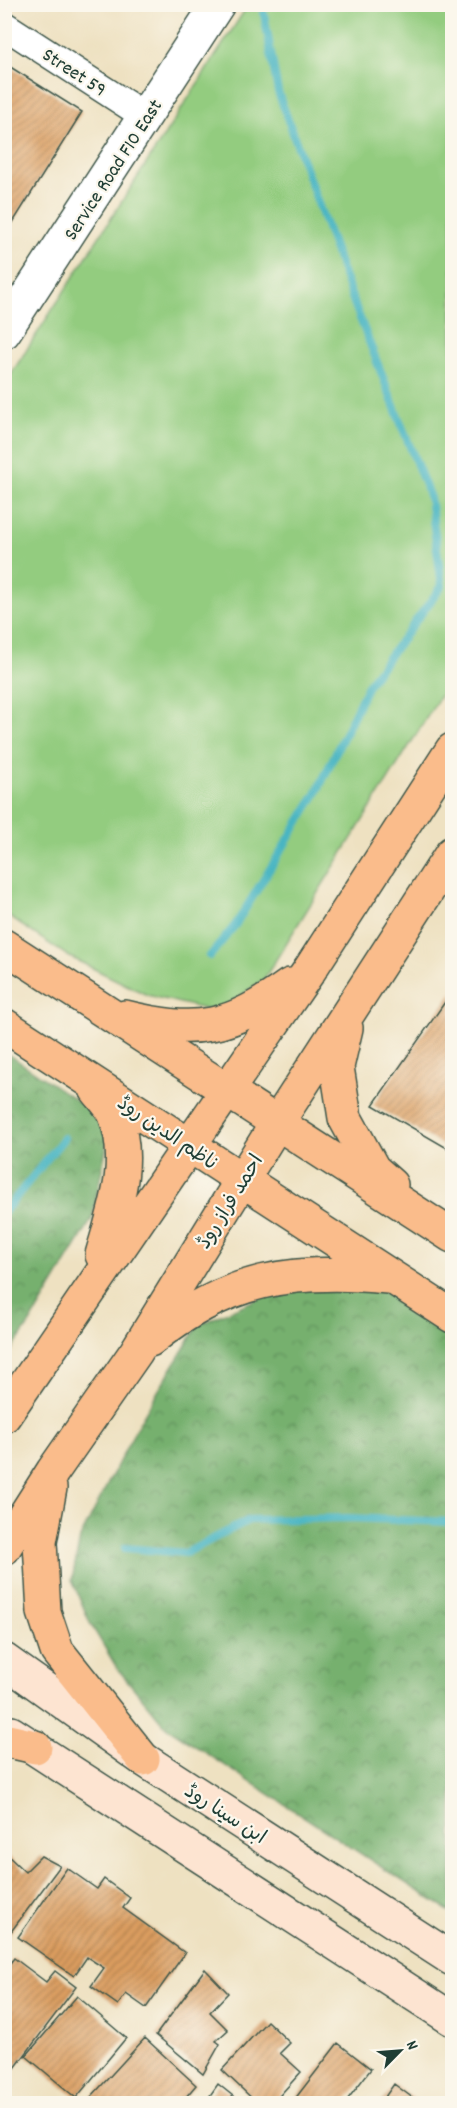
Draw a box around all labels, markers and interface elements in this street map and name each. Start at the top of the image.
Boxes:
street label: Street 59 [36,42,111,105]
street label: Service Road F10 East [58,94,171,247]
street label: ناظم الدین روڈ [111,1091,222,1178]
street label: احمد فراز روڈ [191,1150,272,1255]
street label: ابن سینا روڈ [178,1779,271,1852]
north arrow [370,2021,430,2081]
text: N [399,2037,423,2054]

